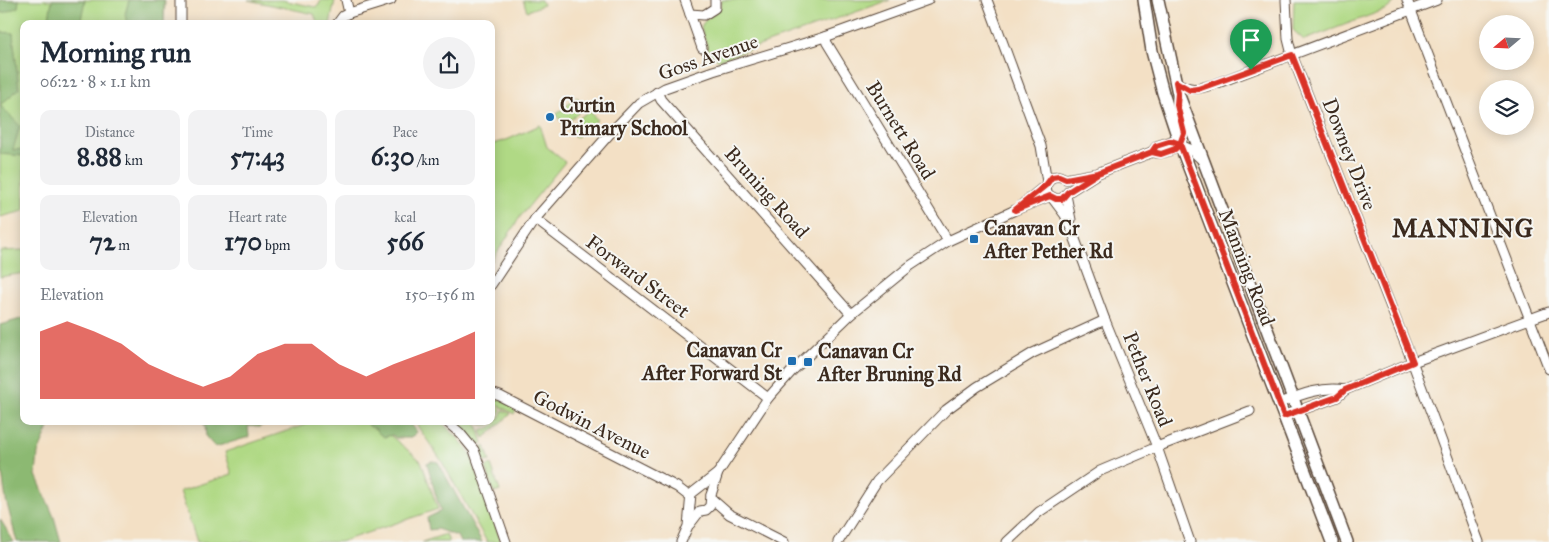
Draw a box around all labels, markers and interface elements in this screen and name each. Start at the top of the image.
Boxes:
north arrow [1479,15,1534,70]
map controls [1479,15,1534,135]
pin [1230,19,1272,70]
icon: arrive [1237,26,1265,54]
street label: Goss Avenue [655,29,761,85]
text: Morning run [40,35,191,70]
button: share [423,37,475,89]
text: 06:22 · 8 × 1.1 km [40,72,151,91]
street label: Burnett Road [861,76,941,184]
button: layers [1479,80,1534,135]
place label: Curtin Primary School [560,93,688,141]
street label: Downey Drive [1318,95,1382,213]
marker: Curtin Primary School [544,111,556,123]
text: Distance [85,124,135,141]
text: Time [242,124,273,141]
text: Pace [392,124,418,141]
text: 8.88 [77,141,122,172]
text: 57:43 [230,141,285,172]
text: 6:30 [371,141,414,172]
street label: Bruning Road [719,141,814,243]
text: km [122,152,143,169]
text: /km [414,152,440,169]
street label: Manning Road [1213,205,1280,329]
text: Elevation [82,209,138,226]
text: Heart rate [228,209,287,226]
text: kcal [394,209,416,226]
district label: MANNING [1392,213,1534,244]
place label: Canavan Cr After Pether Rd [982,216,1114,263]
text: 72 [90,226,115,257]
text: 170 [224,226,262,257]
text: 566 [387,226,424,257]
street label: Forward Street [582,229,694,323]
marker: Canavan Cr After Pether Rd [968,233,980,245]
text: m [115,237,130,254]
text: bpm [262,237,291,254]
text: Elevation [40,285,104,304]
text: 150–156 m [405,285,475,304]
street label: Pether Road [1118,328,1178,430]
place label: Canavan Cr After Forward St [640,338,783,385]
place label: Canavan Cr After Bruning Rd [816,339,963,387]
marker: Canavan Cr After Forward St [786,355,798,367]
marker: Canavan Cr After Bruning Rd [802,356,814,368]
street label: Godwin Avenue [529,384,655,464]

